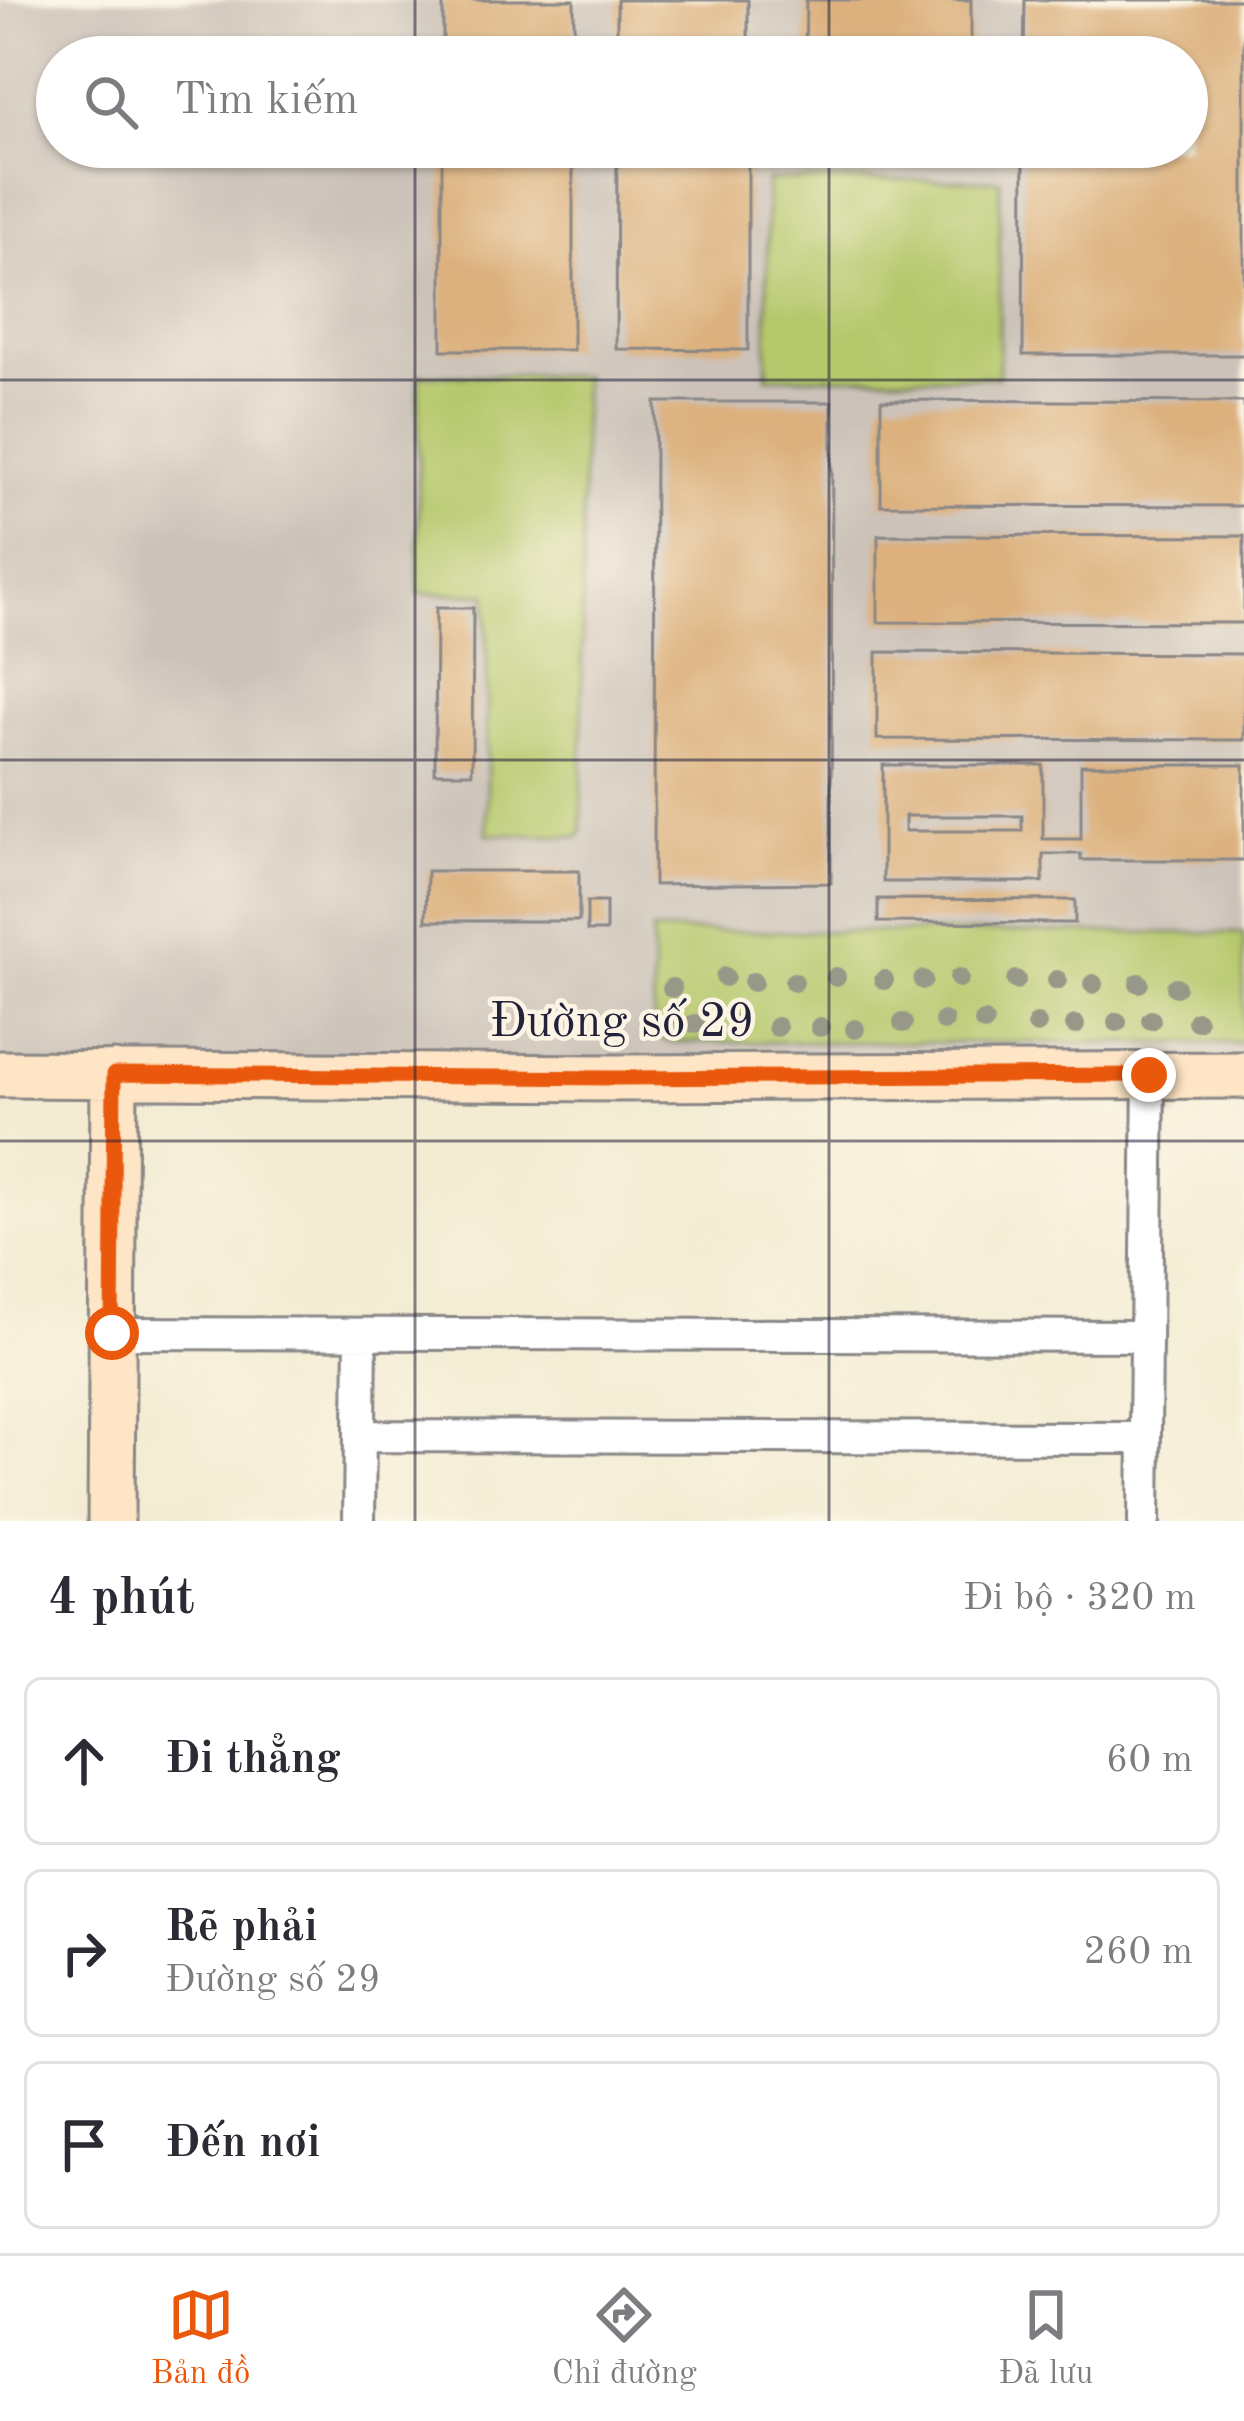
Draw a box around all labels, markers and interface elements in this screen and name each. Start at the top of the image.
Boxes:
search box [36,36,1208,168]
icon: search [78,69,144,135]
text: Tìm kiếm [174,79,359,124]
street label: Đường số 29 [489,998,755,1047]
route end [1122,1048,1176,1102]
route start [85,1306,139,1360]
text: 4 phút [48,1574,195,1625]
text: Đi bộ · 320 m [963,1579,1196,1618]
icon: ahead [51,1728,117,1794]
text: Đi thẳng [165,1738,341,1783]
text: 60 m [1106,1741,1193,1780]
text: Rẽ phải [165,1906,318,1951]
icon: right [51,1920,117,1986]
text: 260 m [1083,1933,1193,1972]
text: Đường số 29 [165,1961,381,2000]
icon: arrive [51,2112,117,2178]
text: Đến nơi [165,2122,320,2167]
tab: Bản đồ [151,2282,250,2395]
tab: Chỉ đường [552,2282,697,2395]
tab: Đã lưu [998,2282,1093,2395]

